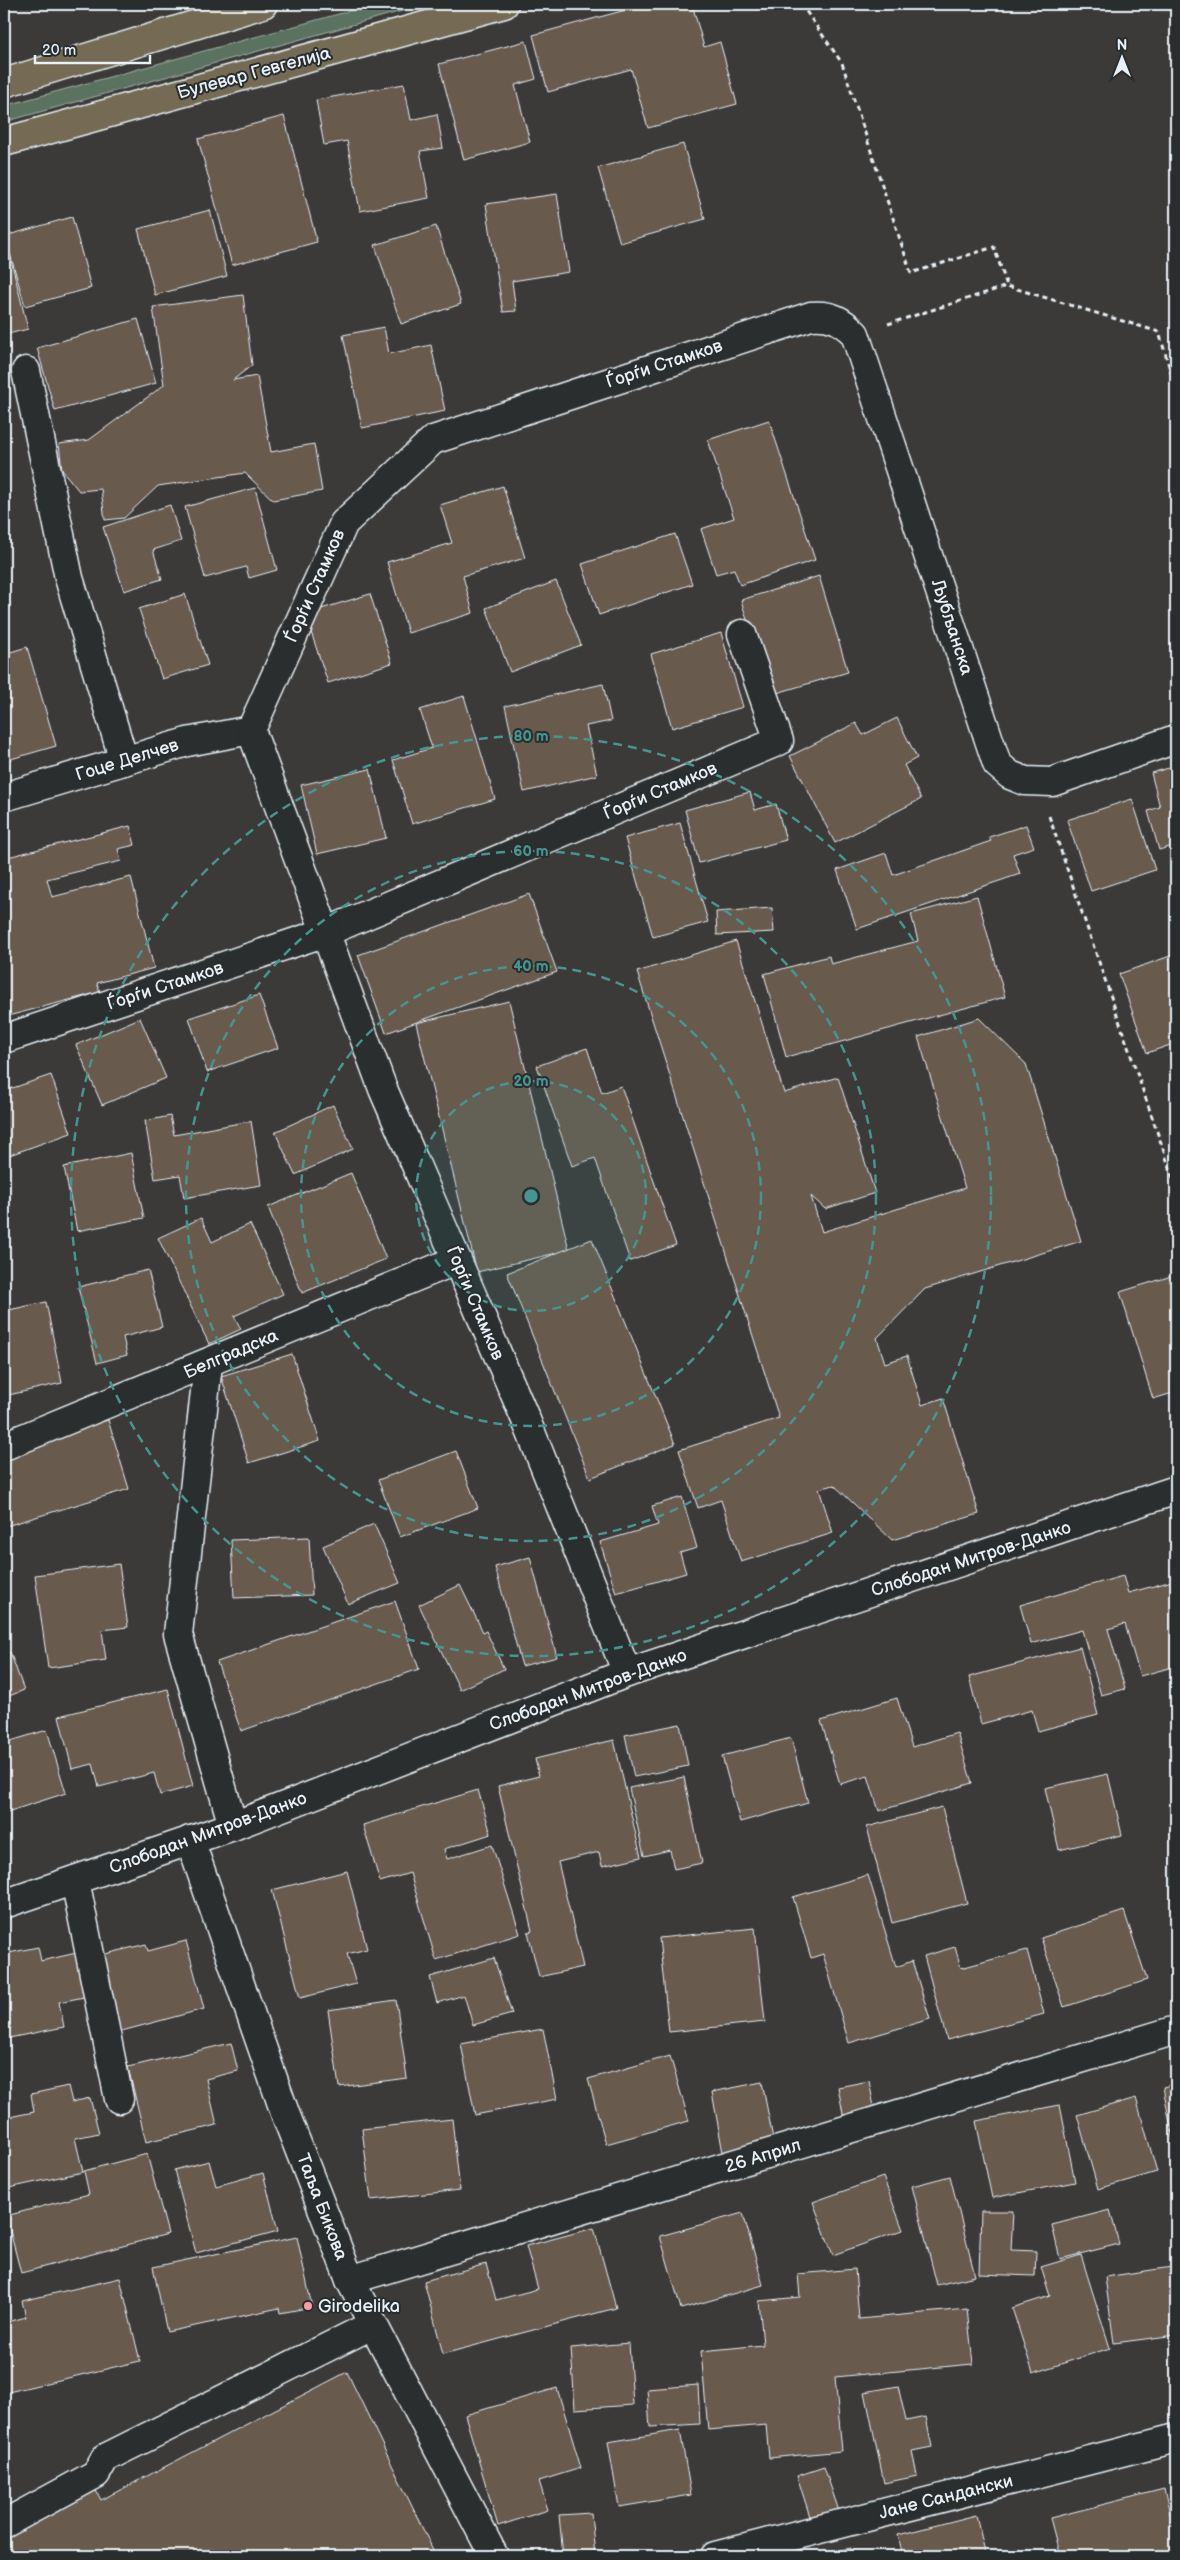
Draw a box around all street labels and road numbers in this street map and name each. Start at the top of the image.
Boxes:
street label: Булевар Гевгелија [175,42,333,104]
street label: Ѓорѓи Стамков [602,333,726,393]
street label: Ѓорѓи Стамков [279,525,350,646]
street label: Љубљанска [926,575,977,678]
street label: Гоце Делчев [73,734,182,786]
street label: Ѓорѓи Стамков [599,756,721,824]
street label: Ѓорѓи Стамков [103,955,227,1015]
street label: Ѓорѓи Стамков [442,1242,510,1364]
street label: Белградска [181,1325,282,1383]
street label: Слободан Митров-Данко [869,1517,1073,1601]
street label: Слободан Митров-Данко [486,1644,690,1736]
street label: Слободан Митров-Данко [106,1787,310,1879]
street label: 26 Април [723,2135,803,2177]
street label: Таља Бикова [292,2151,352,2264]
street label: Јане Сандански [877,2470,1015,2524]

